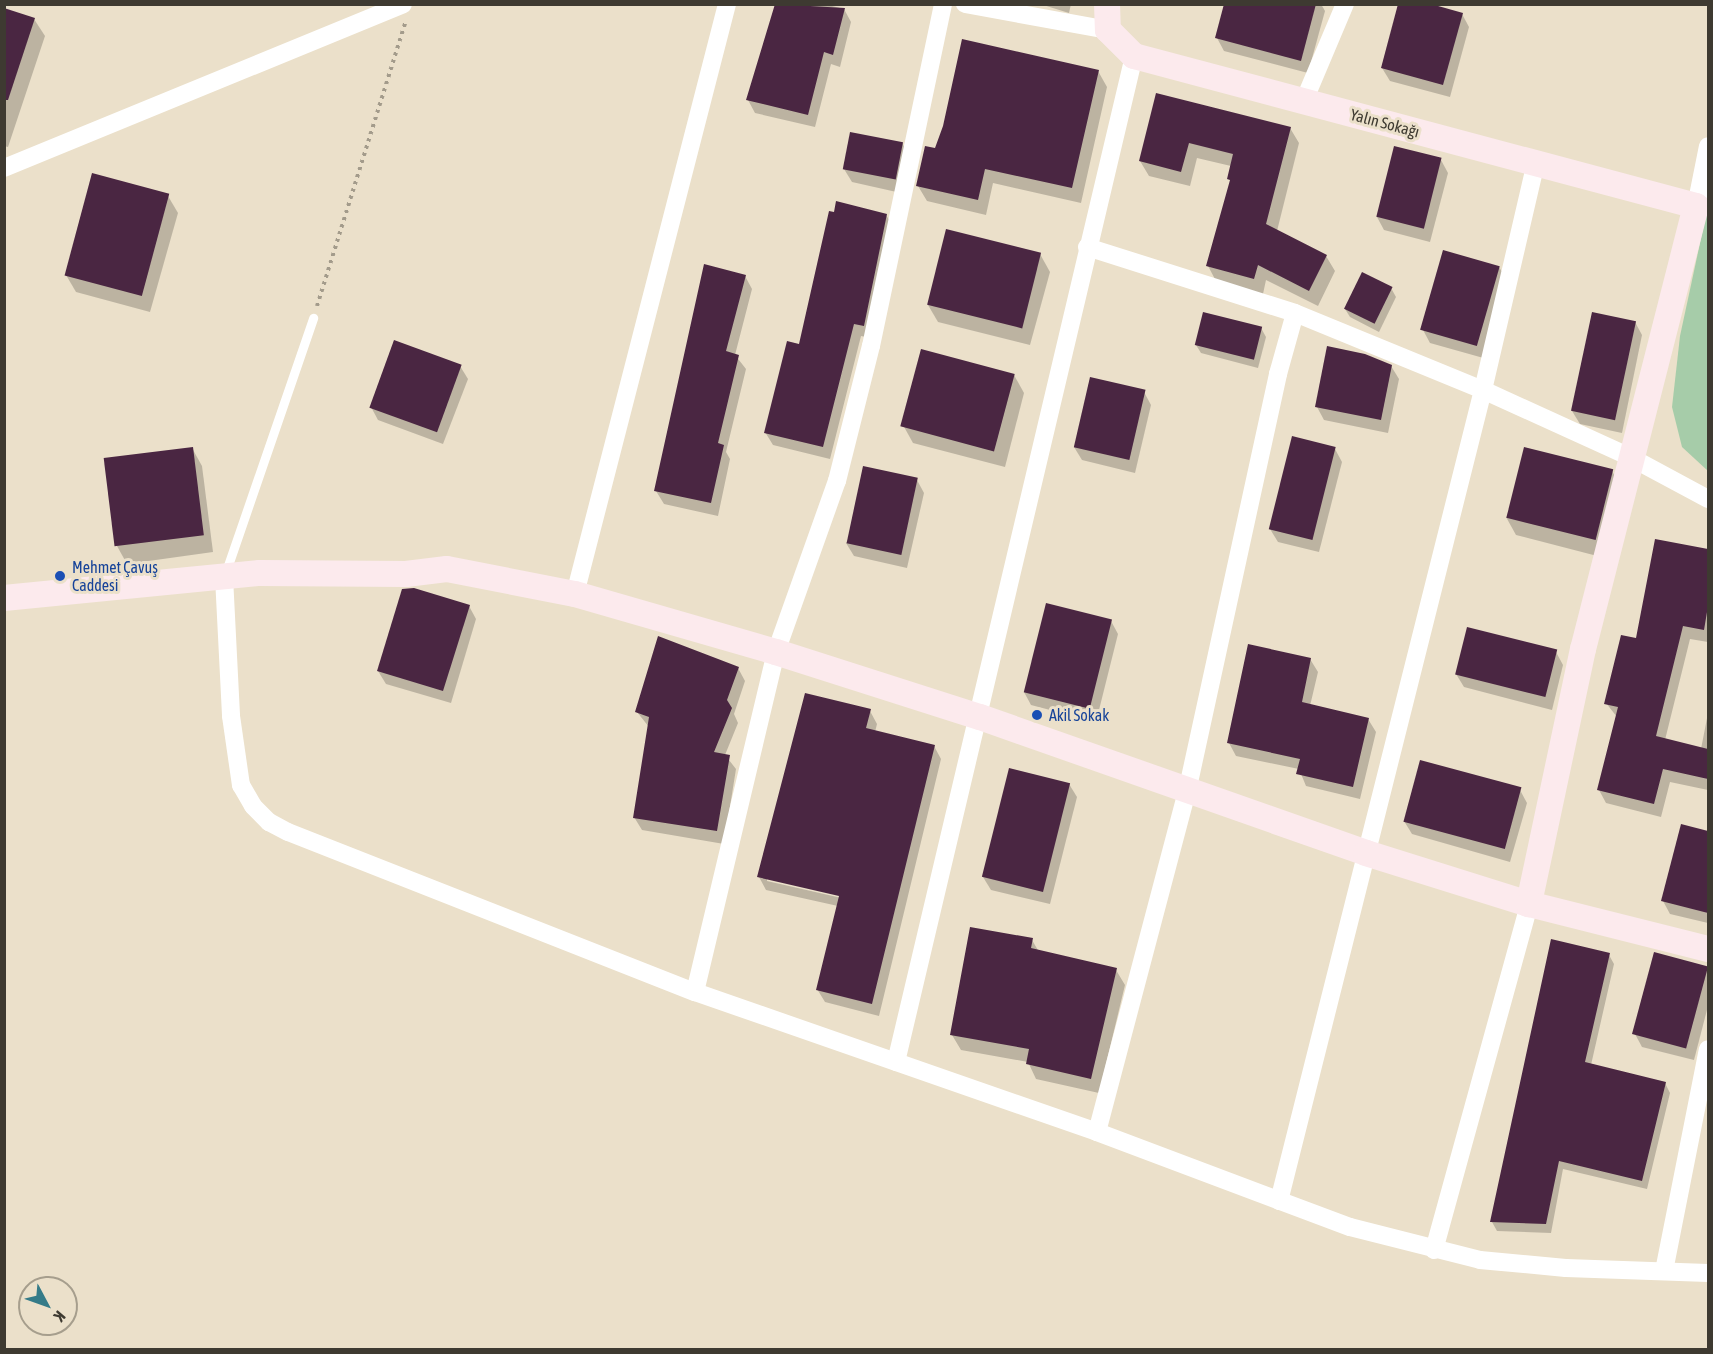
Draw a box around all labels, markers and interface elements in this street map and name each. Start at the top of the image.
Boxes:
street label: Yalın Sokağı [1348,105,1422,141]
place label: Mehmet Çavuş Caddesi [72,557,158,595]
marker: Mehmet Çavuş Caddesi [53,569,67,583]
place label: Akil Sokak [1049,705,1109,725]
marker: Akil Sokak [1030,708,1044,722]
north arrow [18,1276,78,1336]
text: K [51,1308,69,1325]

